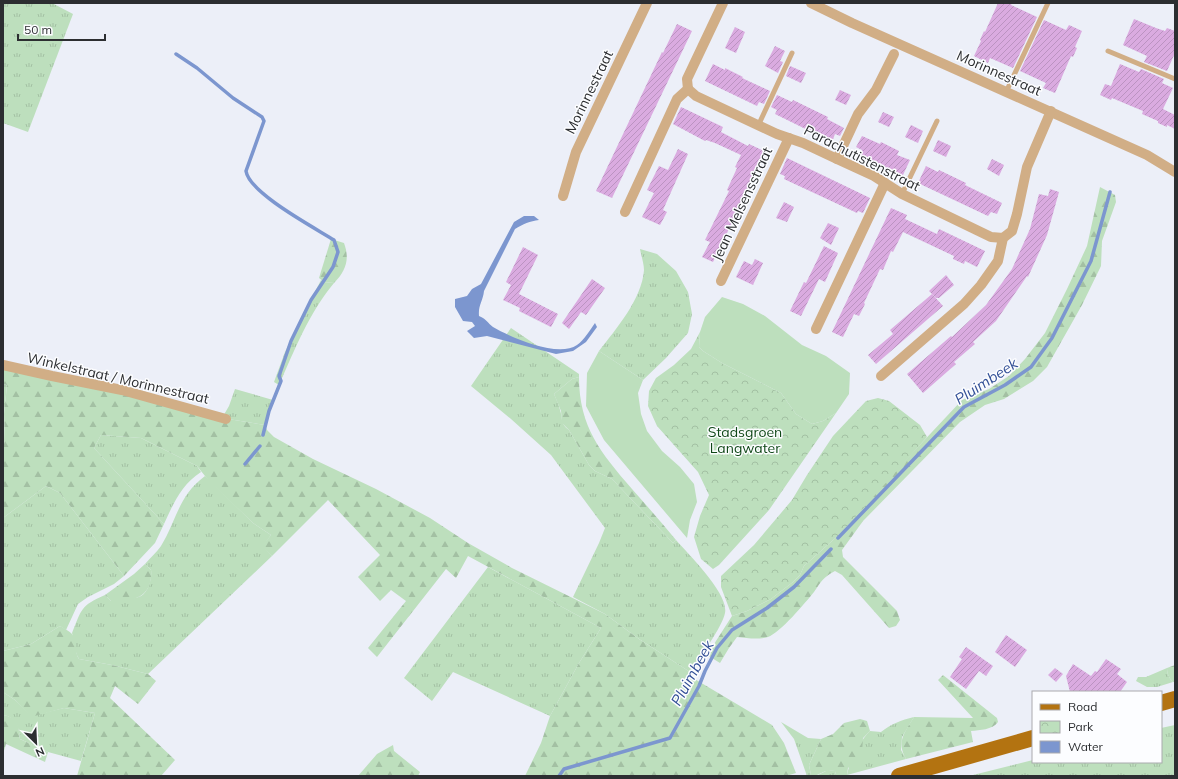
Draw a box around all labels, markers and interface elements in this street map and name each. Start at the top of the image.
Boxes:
scale bar [18,16,105,42]
text: 50 m [24,22,52,37]
street label: Morinnestraat [954,46,1044,100]
street label: Morinnestraat [561,47,617,137]
street label: Parachutistenstraat [801,121,923,195]
street label: Jean Melsensstraat [708,144,776,264]
street label: Winkelstraat / Morinnestraat [25,348,211,408]
water label: Pluimbeek [951,353,1022,409]
park label: Stadsgroen Langwater [708,423,782,457]
water label: Pluimbeek [666,636,718,709]
legend [1032,691,1162,763]
text: Road [1068,699,1097,714]
text: Park [1068,719,1094,734]
north arrow [16,723,56,763]
text: Water [1068,739,1104,754]
text: N [33,744,47,760]

